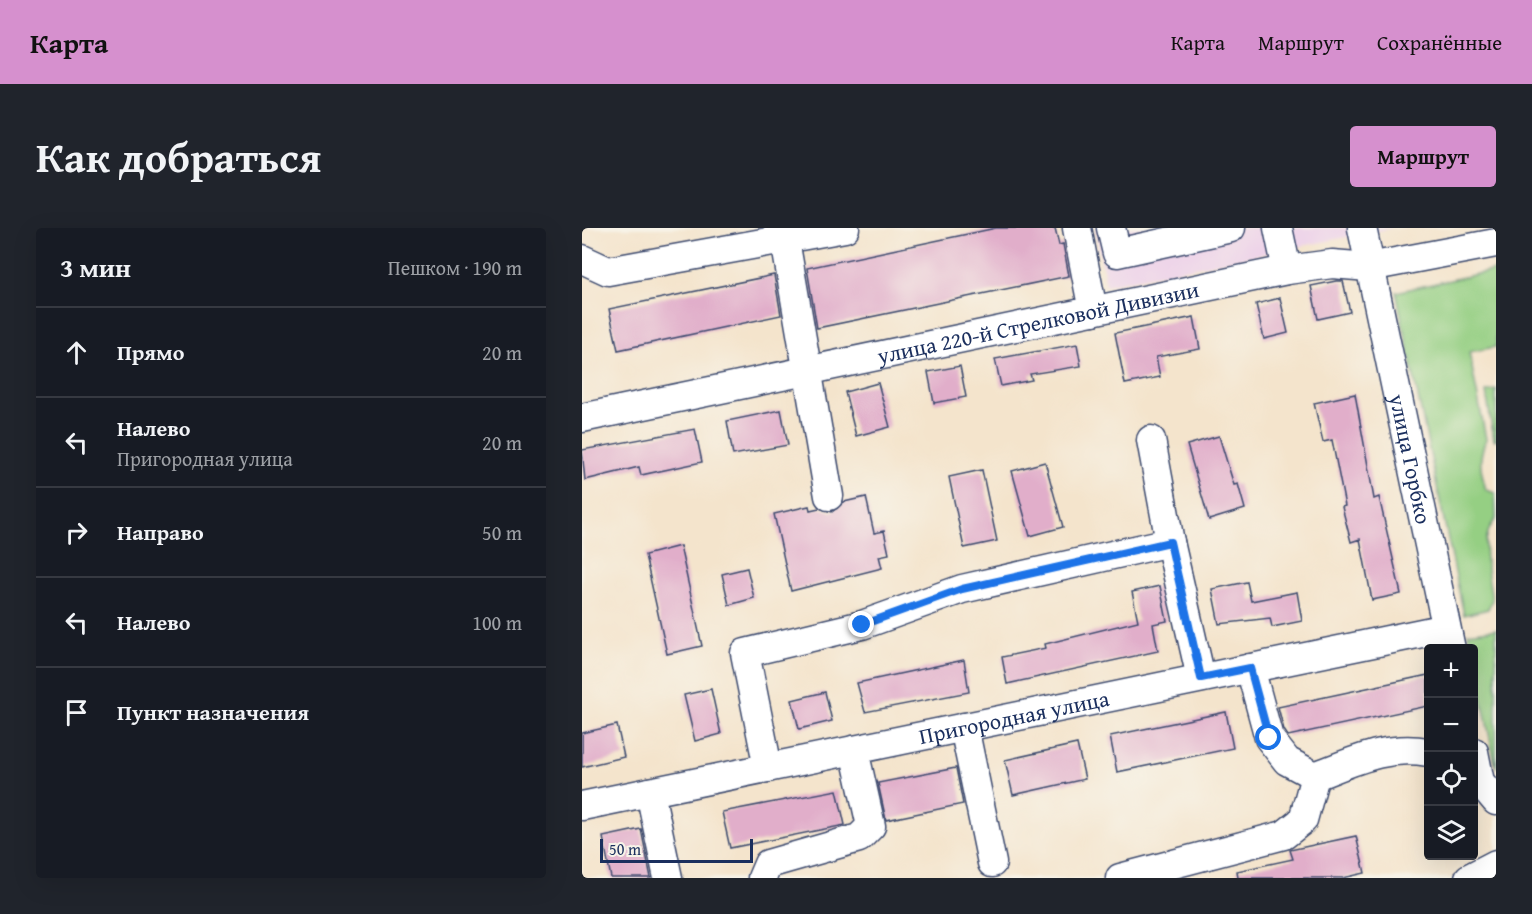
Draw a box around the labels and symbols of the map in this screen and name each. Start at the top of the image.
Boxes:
street label: улица 220-й Стрелковой Дивизии [873,273,1202,372]
street label: улица Горбко [1381,390,1440,527]
route end [848,611,874,637]
street label: Пригородная улица [916,682,1112,752]
route start [1255,724,1281,750]
scale bar [600,836,753,864]

